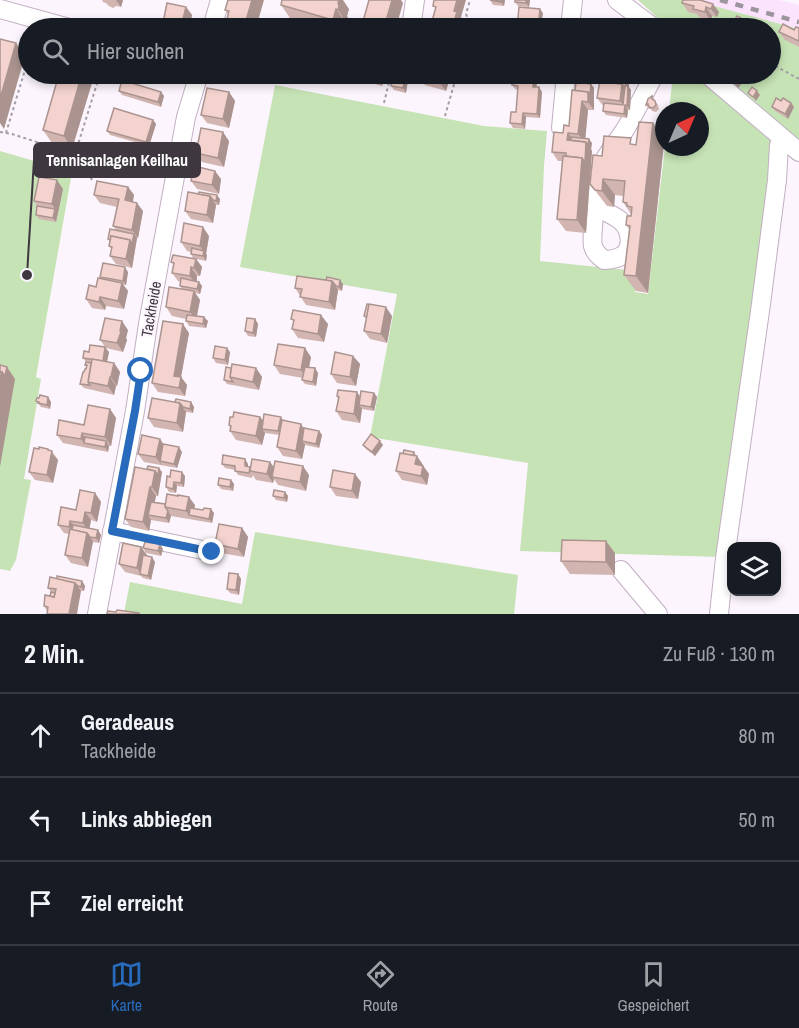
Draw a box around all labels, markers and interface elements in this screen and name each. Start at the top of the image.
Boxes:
search box [18,18,781,84]
icon: search [39,35,72,68]
text: Hier suchen [87,36,184,66]
north arrow [655,102,709,156]
callout: Tennisanlagen Keilhau [34,143,200,177]
text: Tennisanlagen Keilhau [46,149,188,171]
street label: Tackheide [136,279,166,339]
route start [127,357,153,383]
route end [198,538,224,564]
map controls [727,542,781,596]
button: layers [727,542,781,596]
text: 2 Min. [24,636,84,671]
text: Zu Fuß · 130 m [663,640,775,667]
text: Geradeaus [81,707,174,737]
icon: ahead [24,719,57,752]
text: 80 m [739,722,775,749]
text: Tackheide [81,737,156,764]
icon: left [24,803,57,836]
text: Links abbiegen [81,804,212,834]
text: 50 m [739,806,775,833]
icon: arrive [24,887,57,920]
text: Ziel erreicht [81,888,183,918]
tab: Karte [110,958,143,1016]
tab: Route [363,958,398,1016]
tab: Gespeichert [618,958,689,1016]

